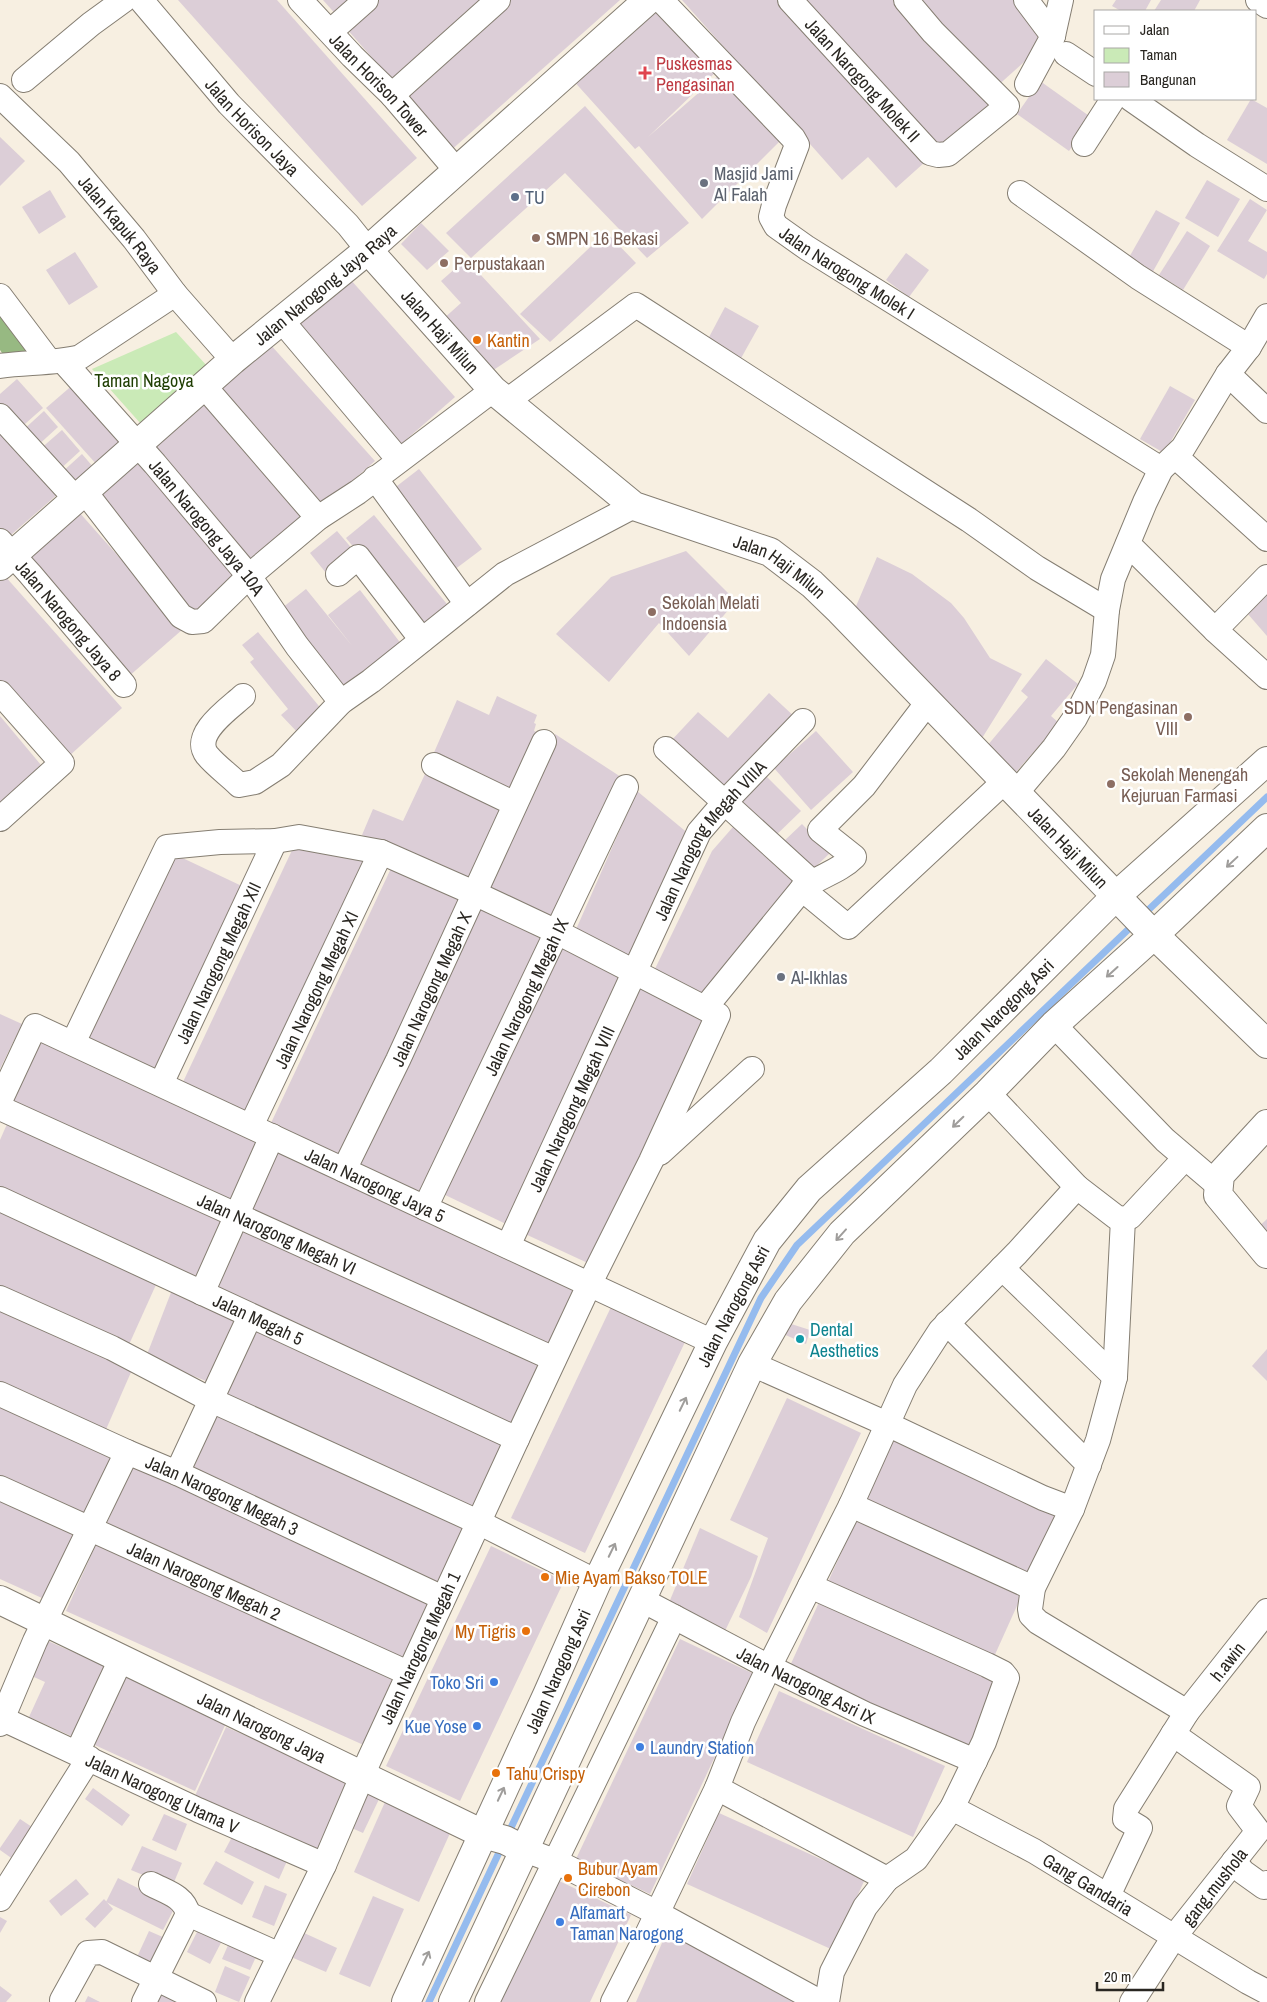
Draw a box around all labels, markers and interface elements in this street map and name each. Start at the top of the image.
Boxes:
legend [1094,10,1257,100]
street label: Jalan Narogong Molek II [800,12,926,147]
text: Jalan [1140,19,1169,40]
street label: Jalan Horison Tower [324,27,435,142]
text: Taman [1140,44,1177,65]
place label: Puskesmas Pengasinan [656,51,735,97]
marker: Puskesmas Pengasinan [638,66,652,80]
text: Bangunan [1140,69,1196,90]
street label: Jalan Horison Jaya [200,73,305,181]
place label: Masjid Jami Al Falah [713,161,794,207]
street label: Jalan Kapuk Raya [73,170,168,278]
marker: Masjid Jami Al Falah [698,177,710,189]
place label: TU [525,185,545,210]
marker: TU [509,191,521,203]
street label: Jalan Narogong Jaya Raya [248,218,402,351]
street label: Jalan Narogong Molek I [774,220,920,325]
place label: SMPN 16 Bekasi [546,226,658,251]
marker: SMPN 16 Bekasi [530,232,542,244]
place label: Perpustakaan [454,251,545,276]
marker: Perpustakaan [438,257,450,269]
street label: Jalan Haji Milun [396,283,485,379]
place label: Kantin [487,328,530,353]
marker: Kantin [471,334,483,346]
park label: Taman Nagoya [94,368,194,393]
street label: Jalan Narogong Jaya 10A [143,454,271,600]
street label: Jalan Haji Milun [730,528,832,604]
street label: Jalan Narogong Jaya 8 [10,554,128,686]
place label: Sekolah Melati Indoensia [662,590,760,636]
marker: Sekolah Melati Indoensia [646,606,658,618]
place label: SDN Pengasinan VIII [1064,695,1178,741]
marker: SDN Pengasinan VIII [1182,711,1194,723]
street label: Jalan Narogong Megah VIIIA [648,754,772,924]
place label: Sekolah Menengah Kejuruan Farmasi [1121,762,1248,808]
marker: Sekolah Menengah Kejuruan Farmasi [1105,778,1117,790]
street label: Jalan Haji Milun [1023,800,1114,894]
one-way arrow [1225,856,1238,868]
street label: Jalan Narogong Megah XII [169,878,267,1048]
street label: Jalan Narogong Megah XI [268,907,364,1072]
street label: Jalan Narogong Megah X [384,907,477,1070]
street label: Jalan Narogong Megah IX [478,914,574,1080]
street label: Jalan Narogong Asri [947,953,1059,1065]
place label: Al-Ikhlas [790,965,848,990]
one-way arrow [1106,967,1119,978]
marker: Al-Ikhlas [775,971,787,983]
street label: Jalan Narogong Megah VIII [522,1022,620,1196]
one-way arrow [952,1116,964,1128]
street label: Jalan Narogong Jaya 5 [301,1141,449,1228]
street label: Jalan Narogong Megah VI [194,1187,360,1280]
one-way arrow [836,1228,847,1241]
street label: Jalan Narogong Asri [690,1241,775,1371]
street label: Jalan Megah 5 [209,1287,308,1351]
place label: Dental Aesthetics [809,1317,879,1363]
marker: Dental Aesthetics [794,1333,806,1345]
one-way arrow [678,1397,688,1412]
street label: Jalan Narogong Megah 3 [142,1449,303,1541]
street label: Jalan Narogong Megah 2 [123,1535,285,1626]
one-way arrow [607,1543,617,1558]
place label: Mie Ayam Bakso TOLE [555,1565,708,1590]
street label: Jalan Narogong Megah 1 [374,1567,467,1728]
marker: Mie Ayam Bakso TOLE [539,1571,551,1583]
street label: Jalan Narogong Asri [519,1605,596,1737]
place label: My Tigris [455,1619,516,1644]
marker: My Tigris [520,1625,532,1637]
street label: h.awin [1204,1636,1250,1686]
street label: Jalan Narogong Asri IX [733,1640,880,1730]
place label: Toko Sri [430,1670,484,1695]
marker: Toko Sri [488,1676,500,1688]
street label: Jalan Narogong Jaya [194,1685,330,1769]
place label: Kue Yose [404,1714,467,1739]
marker: Kue Yose [471,1720,483,1732]
place label: Laundry Station [650,1735,754,1760]
marker: Laundry Station [634,1741,646,1753]
street label: Jalan Narogong Utama V [82,1747,243,1839]
place label: Tahu Crispy [506,1761,586,1786]
marker: Tahu Crispy [490,1767,502,1779]
one-way arrow [497,1787,507,1802]
street label: gang.mushola [1176,1842,1253,1931]
street label: Gang Gandaria [1038,1847,1138,1921]
place label: Bubur Ayam Cirebon [578,1856,658,1902]
marker: Bubur Ayam Cirebon [562,1872,574,1884]
place label: Alfamart Taman Narogong [569,1900,684,1946]
marker: Alfamart Taman Narogong [554,1916,566,1928]
one-way arrow [422,1951,432,1966]
scale bar [1097,1960,1163,1992]
text: 20 m [1104,1966,1131,1987]

